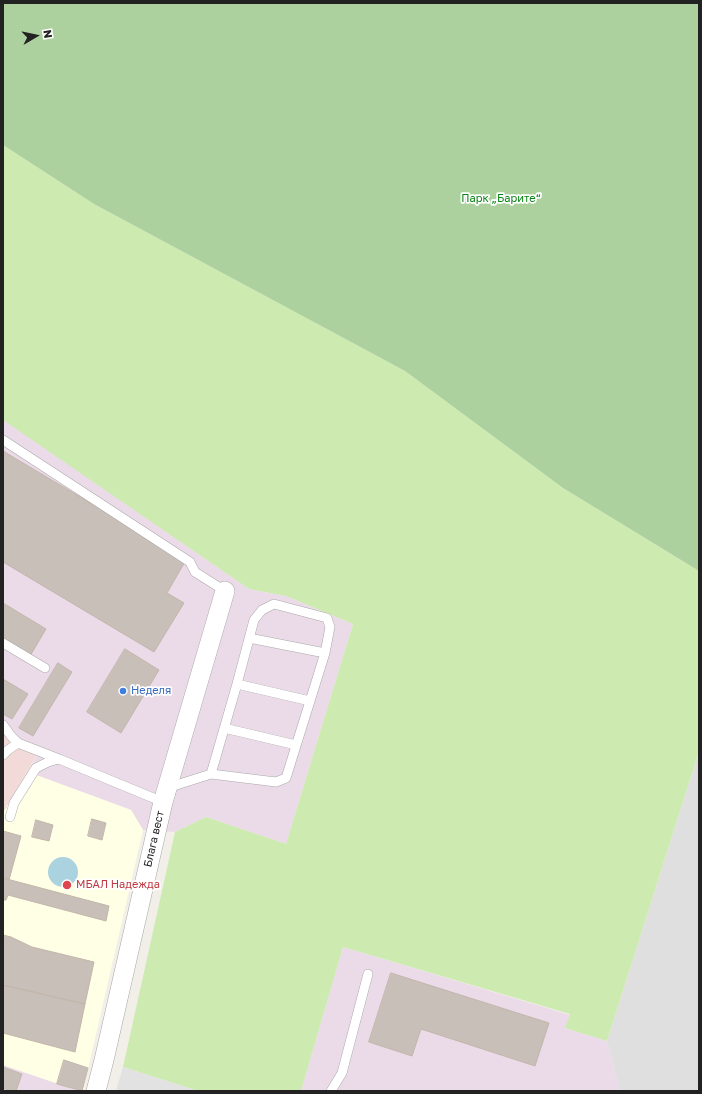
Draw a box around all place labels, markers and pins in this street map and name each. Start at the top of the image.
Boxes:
place label: Неделя [131,684,171,698]
marker: Неделя [118,686,128,696]
place label: МБАЛ Надежда [76,878,160,892]
marker: МБАЛ Надежда [61,879,73,891]

